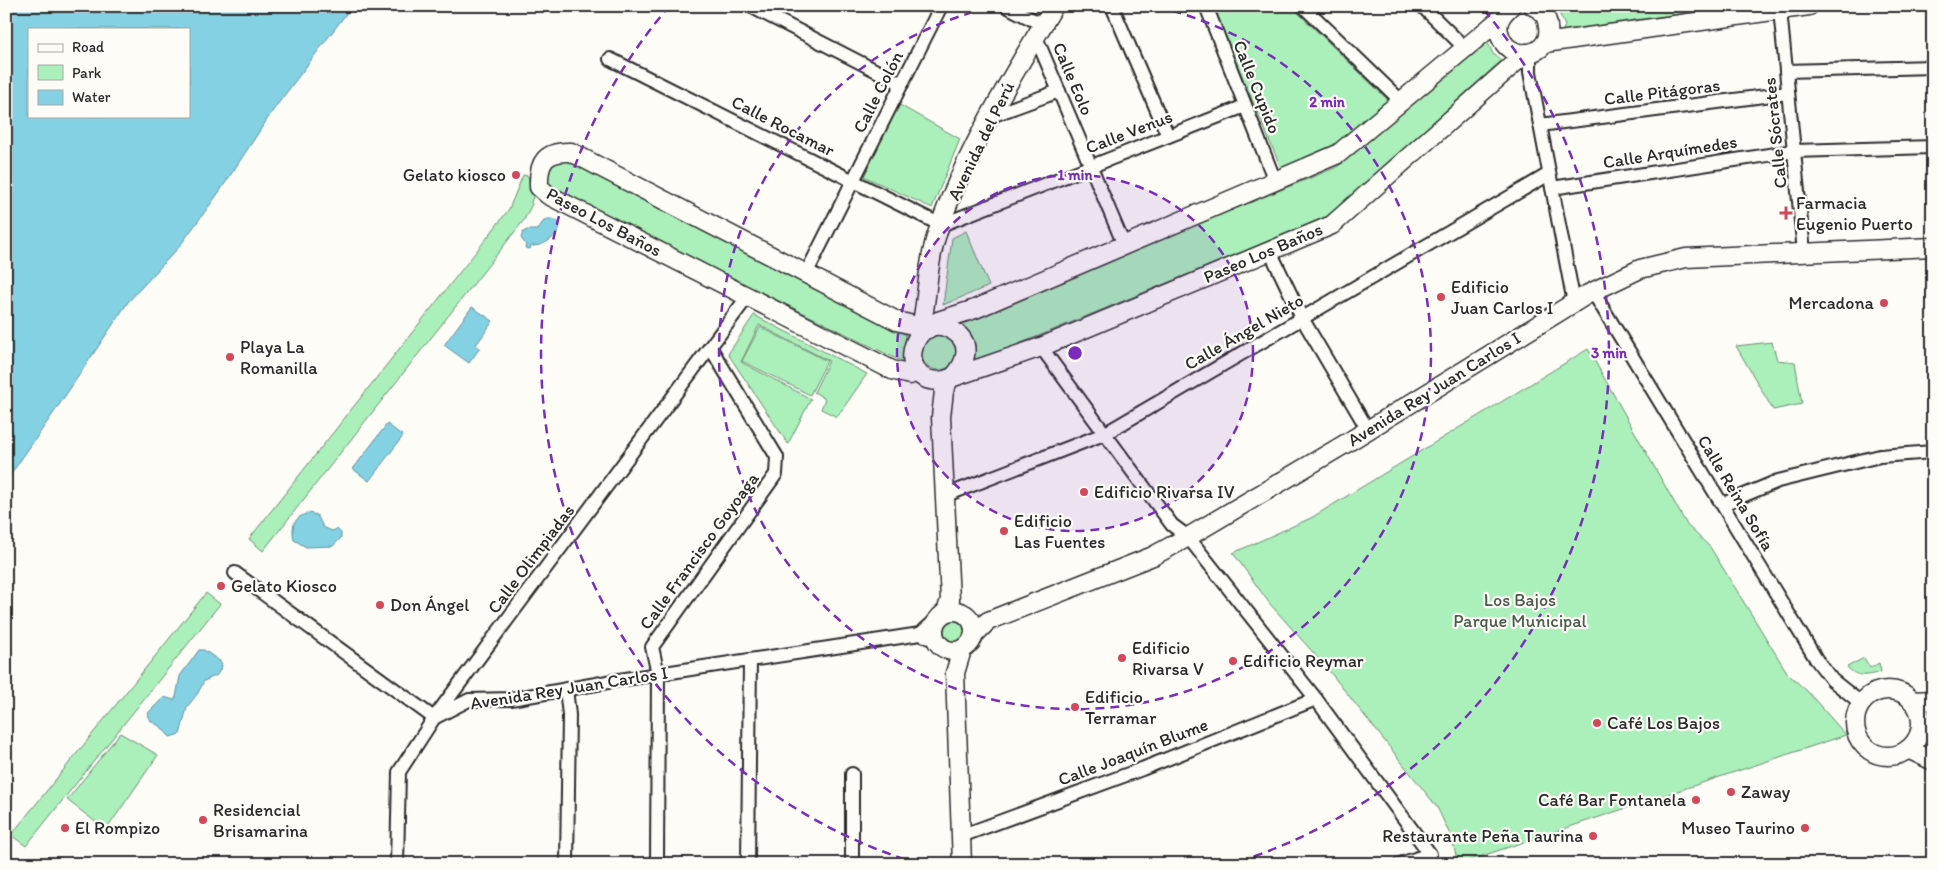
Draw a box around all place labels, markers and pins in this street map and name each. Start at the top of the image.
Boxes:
place label: Gelato kiosco [403,164,506,186]
marker: Gelato kiosco [510,169,522,181]
place label: Farmacia Eugenio Puerto [1796,192,1913,235]
marker: Farmacia Eugenio Puerto [1780,207,1792,219]
place label: Edificio Juan Carlos I [1451,276,1553,319]
marker: Edificio Juan Carlos I [1435,291,1447,303]
place label: Mercadona [1789,292,1875,314]
marker: Mercadona [1878,297,1890,309]
place label: Playa La Romanilla [240,336,318,379]
centre of rings [1066,344,1084,362]
marker: Playa La Romanilla [224,351,236,363]
place label: Edificio Rivarsa IV [1094,481,1235,503]
marker: Edificio Rivarsa IV [1078,486,1090,498]
place label: Edificio Las Fuentes [1014,510,1105,553]
marker: Edificio Las Fuentes [998,525,1010,537]
place label: Gelato Kiosco [231,575,337,597]
marker: Gelato Kiosco [215,580,227,592]
place label: Don Ángel [390,594,469,616]
marker: Don Ángel [374,599,386,611]
place label: Edificio Rivarsa V [1132,637,1204,680]
place label: Edificio Reymar [1243,650,1364,672]
marker: Edificio Rivarsa V [1116,652,1128,664]
marker: Edificio Reymar [1227,655,1239,667]
place label: Edificio Terramar [1085,686,1157,729]
marker: Edificio Terramar [1069,701,1081,713]
place label: Café Los Bajos [1607,712,1720,734]
marker: Café Los Bajos [1591,717,1603,729]
place label: Zaway [1741,781,1791,803]
marker: Zaway [1725,786,1737,798]
place label: Café Bar Fontanela [1538,789,1687,811]
marker: Café Bar Fontanela [1690,794,1702,806]
place label: Residencial Brisamarina [213,799,308,842]
marker: Residencial Brisamarina [197,814,209,826]
place label: El Rompizo [75,817,160,839]
place label: Museo Taurino [1681,817,1795,839]
marker: El Rompizo [59,822,71,834]
marker: Museo Taurino [1799,822,1811,834]
place label: Restaurante Peña Taurina [1382,825,1583,847]
marker: Restaurante Peña Taurina [1587,830,1599,842]

